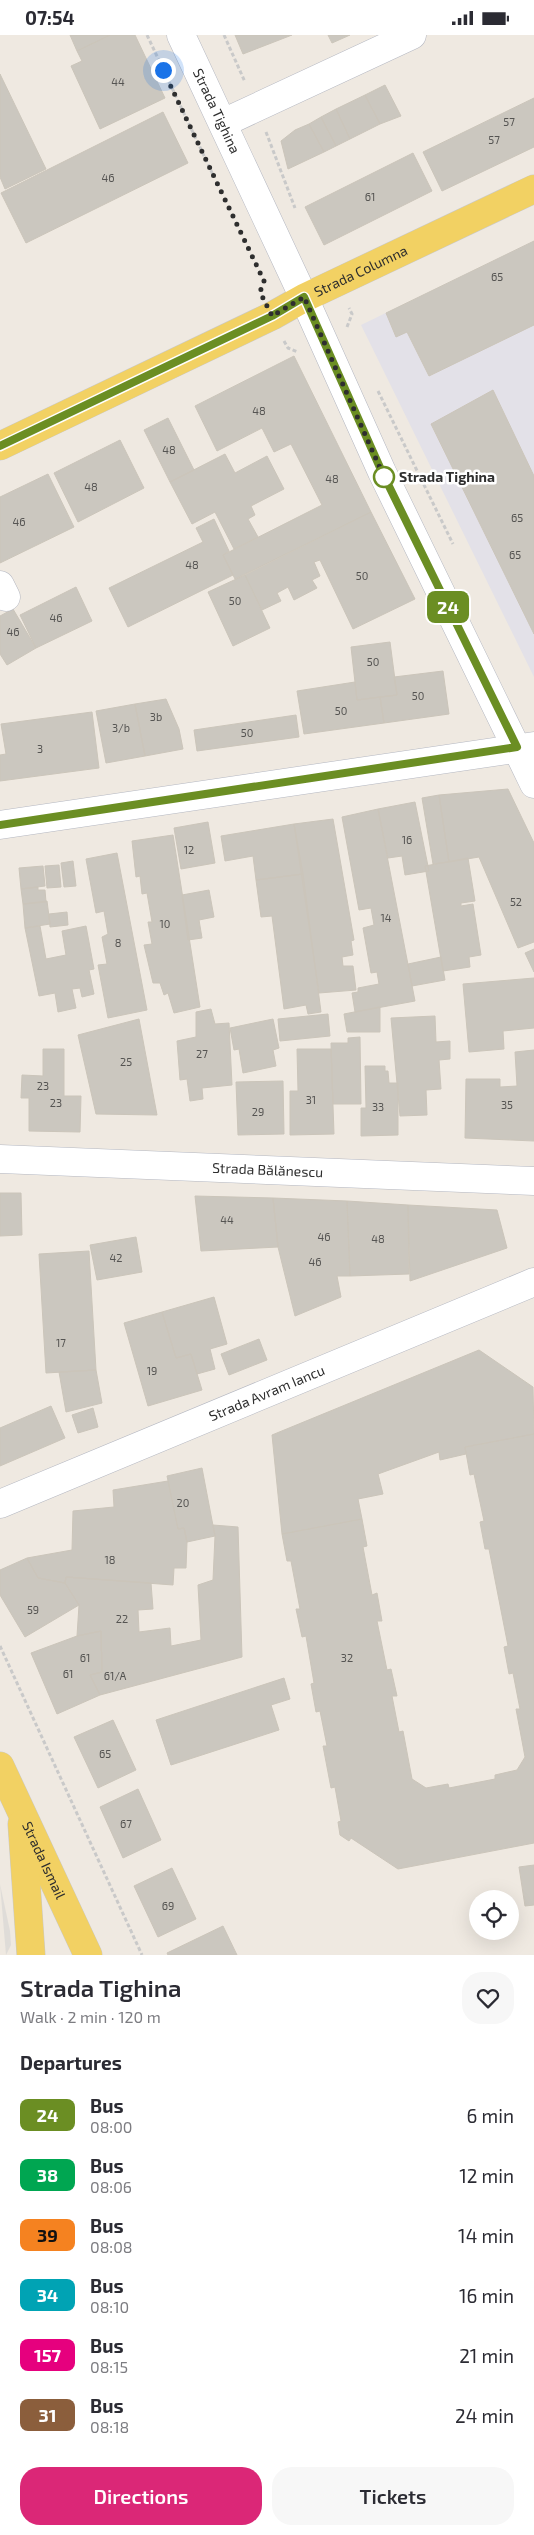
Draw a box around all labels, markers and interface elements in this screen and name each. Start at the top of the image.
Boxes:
text: 07:54 [25,6,75,29]
your location [151,58,176,83]
street label: Strada Tighina [190,66,244,156]
house number: 44 [111,75,125,88]
house number: 57 [503,115,515,128]
house number: 57 [488,133,500,146]
house number: 46 [101,171,115,184]
house number: 61 [365,190,375,203]
street label: Strada Columna [311,241,410,300]
house number: 65 [491,270,503,283]
house number: 48 [252,404,266,417]
house number: 48 [162,443,176,456]
marker: Strada Tighina [373,466,395,488]
place label: Strada Tighina [399,468,495,485]
house number: 48 [325,472,339,485]
house number: 48 [84,480,98,493]
house number: 65 [511,511,523,524]
house number: 46 [12,515,26,528]
house number: 65 [509,548,521,561]
house number: 48 [185,558,199,571]
house number: 50 [356,569,368,582]
line badge: 24 [426,591,470,623]
house number: 50 [229,594,241,607]
text: 24 [437,596,459,618]
house number: 46 [49,611,63,624]
house number: 46 [6,625,20,638]
house number: 50 [367,655,379,668]
house number: 50 [412,689,424,702]
house number: 50 [335,704,347,717]
house number: 3b [150,710,162,723]
house number: 3/b [112,721,130,734]
house number: 50 [241,726,253,739]
house number: 3 [37,742,43,755]
house number: 16 [402,833,412,846]
house number: 12 [184,843,194,856]
house number: 52 [510,895,522,908]
house number: 14 [380,911,392,924]
house number: 10 [159,917,171,930]
house number: 8 [115,936,121,949]
house number: 27 [196,1047,208,1060]
house number: 25 [120,1055,132,1068]
house number: 23 [37,1079,49,1092]
house number: 31 [306,1093,316,1106]
house number: 23 [50,1096,62,1109]
house number: 35 [501,1098,513,1111]
house number: 33 [372,1100,384,1113]
house number: 29 [252,1105,264,1118]
street label: Strada Bălănescu [212,1159,324,1180]
house number: 44 [220,1213,234,1226]
house number: 46 [317,1230,331,1243]
house number: 48 [371,1232,385,1245]
house number: 42 [110,1251,122,1264]
house number: 46 [308,1255,322,1268]
house number: 17 [56,1336,66,1349]
street label: Strada Avram Iancu [206,1361,327,1424]
house number: 19 [147,1364,157,1377]
house number: 20 [177,1496,189,1509]
house number: 18 [104,1553,116,1566]
house number: 59 [27,1603,39,1616]
house number: 22 [116,1612,128,1625]
house number: 61 [80,1651,90,1664]
house number: 32 [341,1651,353,1664]
house number: 61 [63,1667,73,1680]
house number: 61/A [104,1669,126,1682]
house number: 65 [99,1747,111,1760]
house number: 67 [120,1817,132,1830]
street label: Strada Ismail [19,1819,70,1902]
map controls [469,1890,519,1940]
button: locate [469,1890,519,1940]
house number: 69 [162,1899,174,1912]
button: heart [462,1972,514,2024]
text: Strada Tighina [20,1973,181,2002]
text: Walk · 2 min · 120 m [20,2007,161,2026]
text: Departures [20,2051,122,2074]
text: Bus [90,2094,124,2117]
text: 24 [37,2104,58,2126]
text: 6 min [466,2104,514,2127]
text: 08:00 [90,2117,132,2136]
text: Bus [90,2154,124,2177]
text: 38 [37,2164,58,2186]
text: 12 min [459,2164,514,2187]
text: 08:06 [90,2177,132,2196]
text: Bus [90,2214,124,2237]
text: 39 [37,2224,58,2246]
text: 14 min [458,2224,514,2247]
text: 08:08 [90,2237,133,2256]
text: Bus [90,2274,124,2297]
text: 34 [37,2284,58,2306]
text: 16 min [459,2284,514,2307]
text: 08:10 [90,2297,129,2316]
text: Bus [90,2334,124,2357]
text: 157 [34,2344,61,2366]
text: 21 min [459,2344,514,2367]
text: 08:15 [90,2357,128,2376]
text: Bus [90,2394,124,2417]
text: 31 [39,2404,56,2426]
text: 24 min [455,2404,514,2427]
text: 08:18 [90,2417,129,2436]
button: Directions [20,2467,262,2525]
button: Tickets [272,2467,514,2525]

